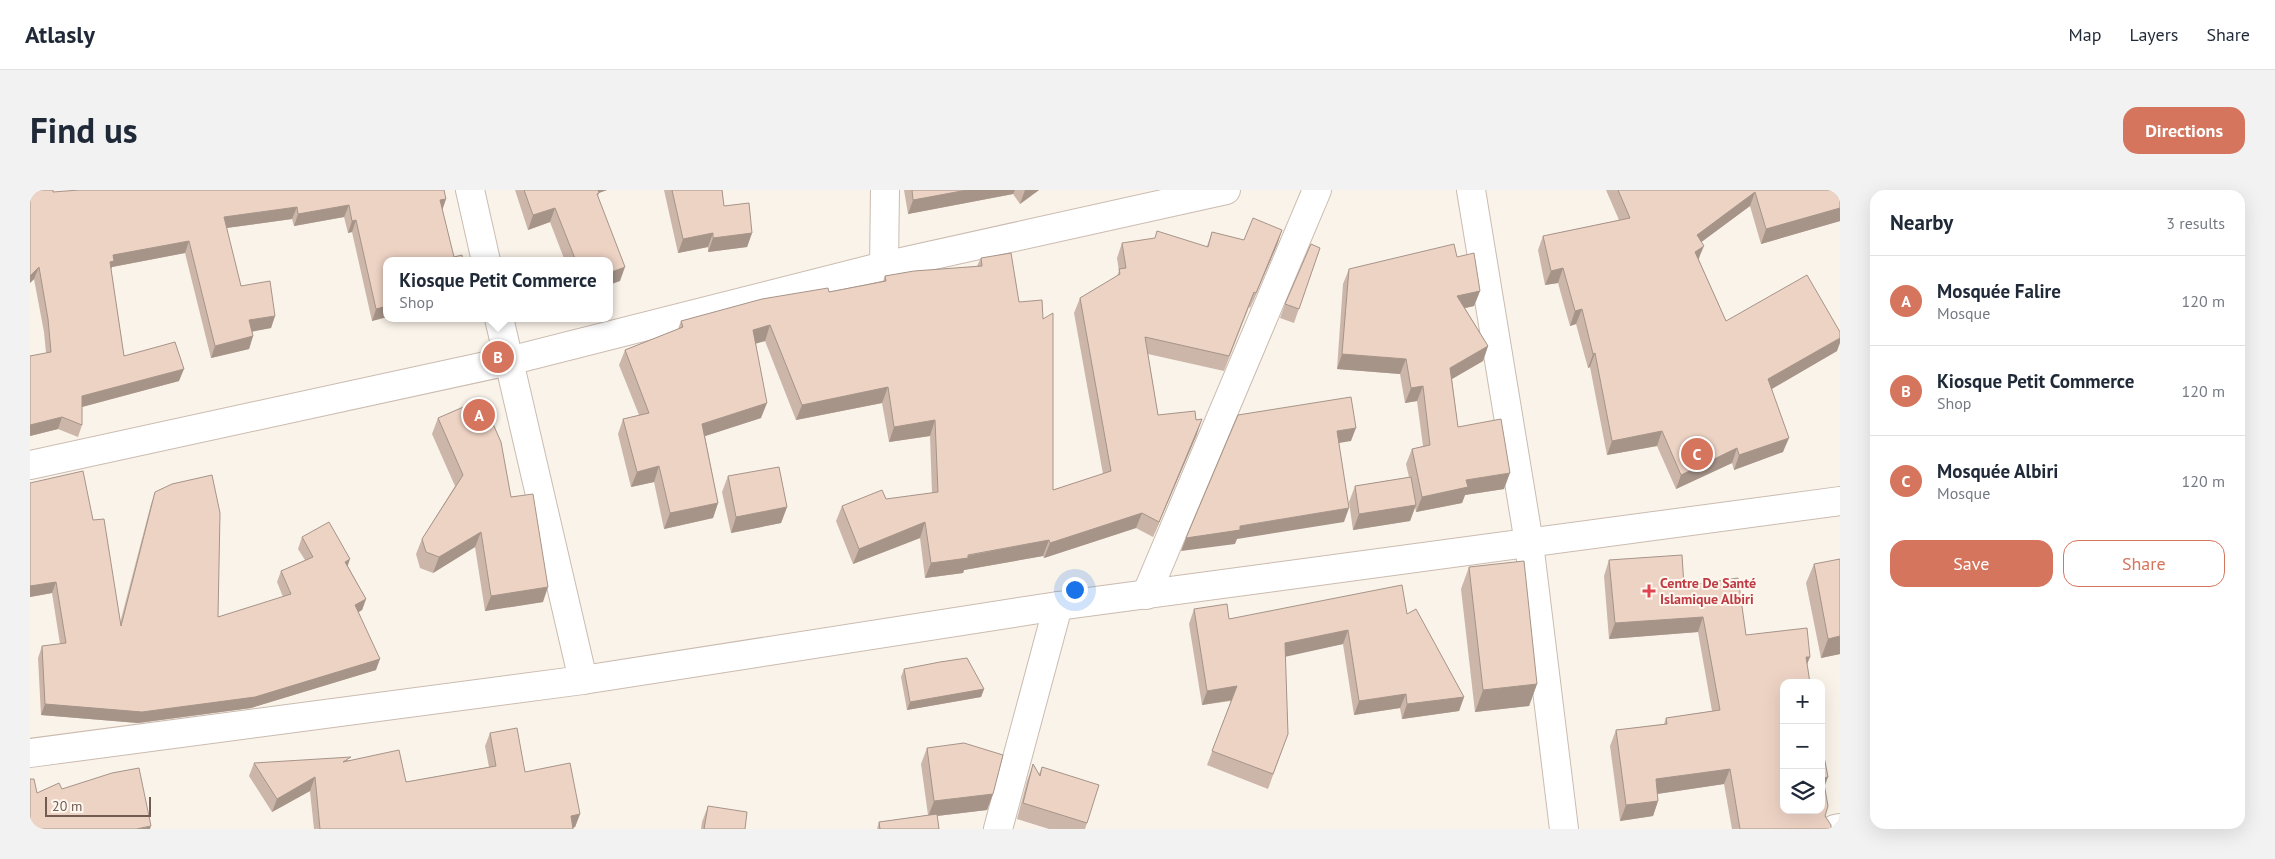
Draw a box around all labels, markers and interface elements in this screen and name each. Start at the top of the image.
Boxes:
text: Atlasly [25,19,95,50]
text: Map [2069,23,2101,46]
text: Layers [2129,23,2178,46]
text: Share [2206,23,2250,46]
text: Find us [30,107,138,153]
button: Directions [2123,107,2245,154]
text: Nearby [1890,209,1953,236]
text: 3 results [2166,213,2225,233]
popup [383,257,613,322]
text: Kiosque Petit Commerce [399,268,597,292]
text: Mosquée Falire [1937,279,2061,303]
text: A [1901,291,1911,311]
text: 120 m [2182,291,2225,311]
text: Shop [399,292,434,312]
text: Mosque [1937,303,1990,323]
pin: B [482,338,514,376]
text: Kiosque Petit Commerce [1937,369,2134,393]
text: B [1901,381,1911,401]
text: 120 m [2182,381,2225,401]
text: Shop [1937,393,1971,413]
pin: A [463,396,495,434]
pin: C [1681,435,1713,473]
text: Mosquée Albiri [1937,459,2058,483]
text: C [1902,471,1910,491]
text: 120 m [2182,471,2225,491]
text: Mosque [1937,483,1990,503]
button: Save [1890,540,2053,587]
button: Share [2063,540,2225,587]
place label: Centre De Santé Islamique Albiri [1660,574,1756,608]
your location [1062,577,1088,603]
marker: Centre De Santé Islamique Albiri [1642,584,1656,598]
map controls [1780,679,1825,814]
button: + [1780,679,1825,724]
button: − [1780,724,1825,769]
button: layers [1780,769,1825,814]
scale bar [45,794,151,817]
text: 20 m [52,797,82,815]

